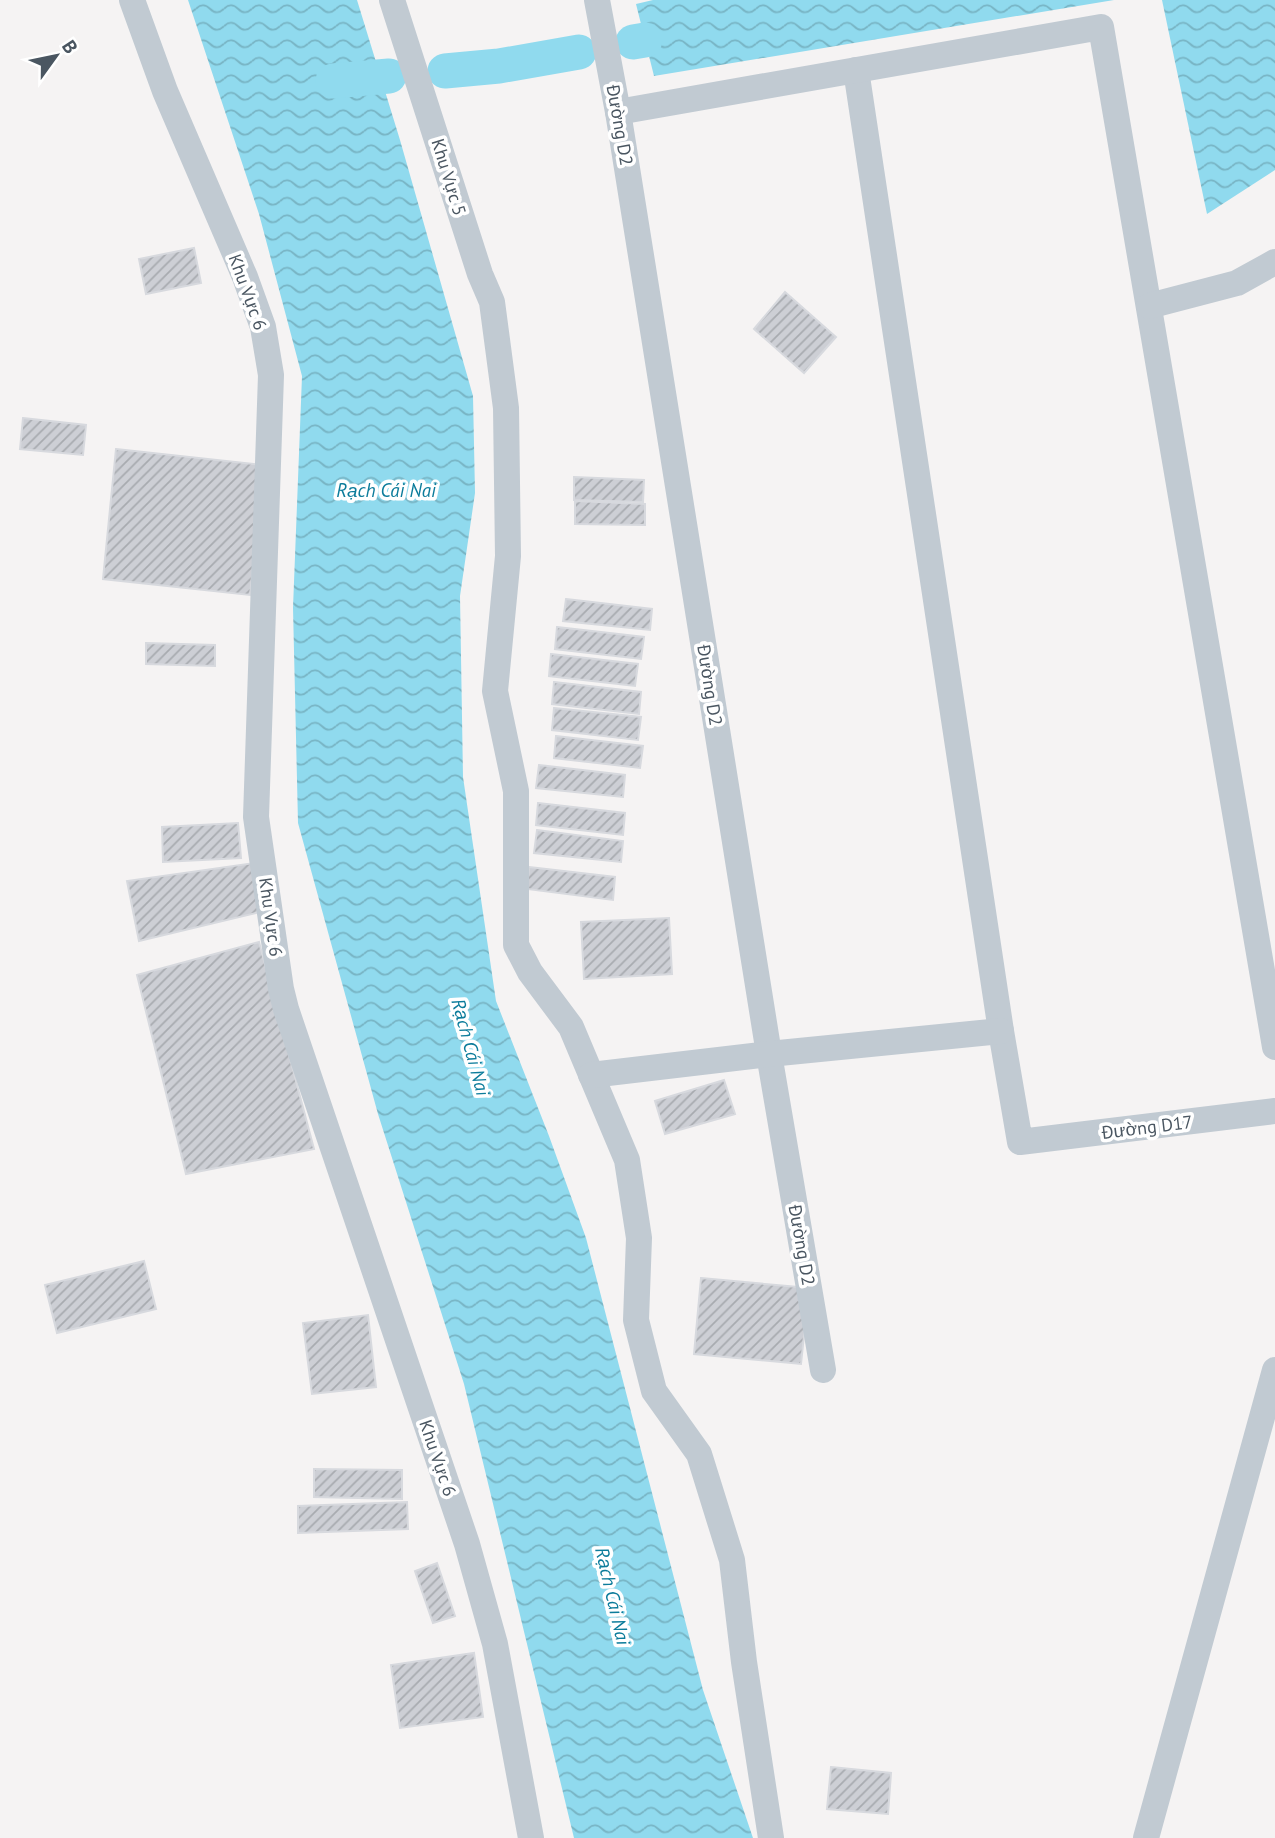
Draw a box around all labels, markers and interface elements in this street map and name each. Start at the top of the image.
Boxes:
north arrow [21,21,91,91]
text: B [57,35,83,58]
street label: Đường D2 [601,82,638,167]
street label: Khu Vực 5 [426,136,472,218]
street label: Khu Vực 6 [224,251,272,333]
water label: Rạch Cái Nai [336,478,437,502]
street label: Đường D2 [692,642,728,727]
street label: Khu Vực 6 [254,876,288,958]
water label: Rạch Cái Nai [447,996,496,1099]
street label: Đường D17 [1099,1110,1194,1144]
street label: Đường D2 [783,1202,820,1287]
street label: Khu Vực 6 [414,1417,462,1499]
water label: Rạch Cái Nai [590,1545,636,1648]

